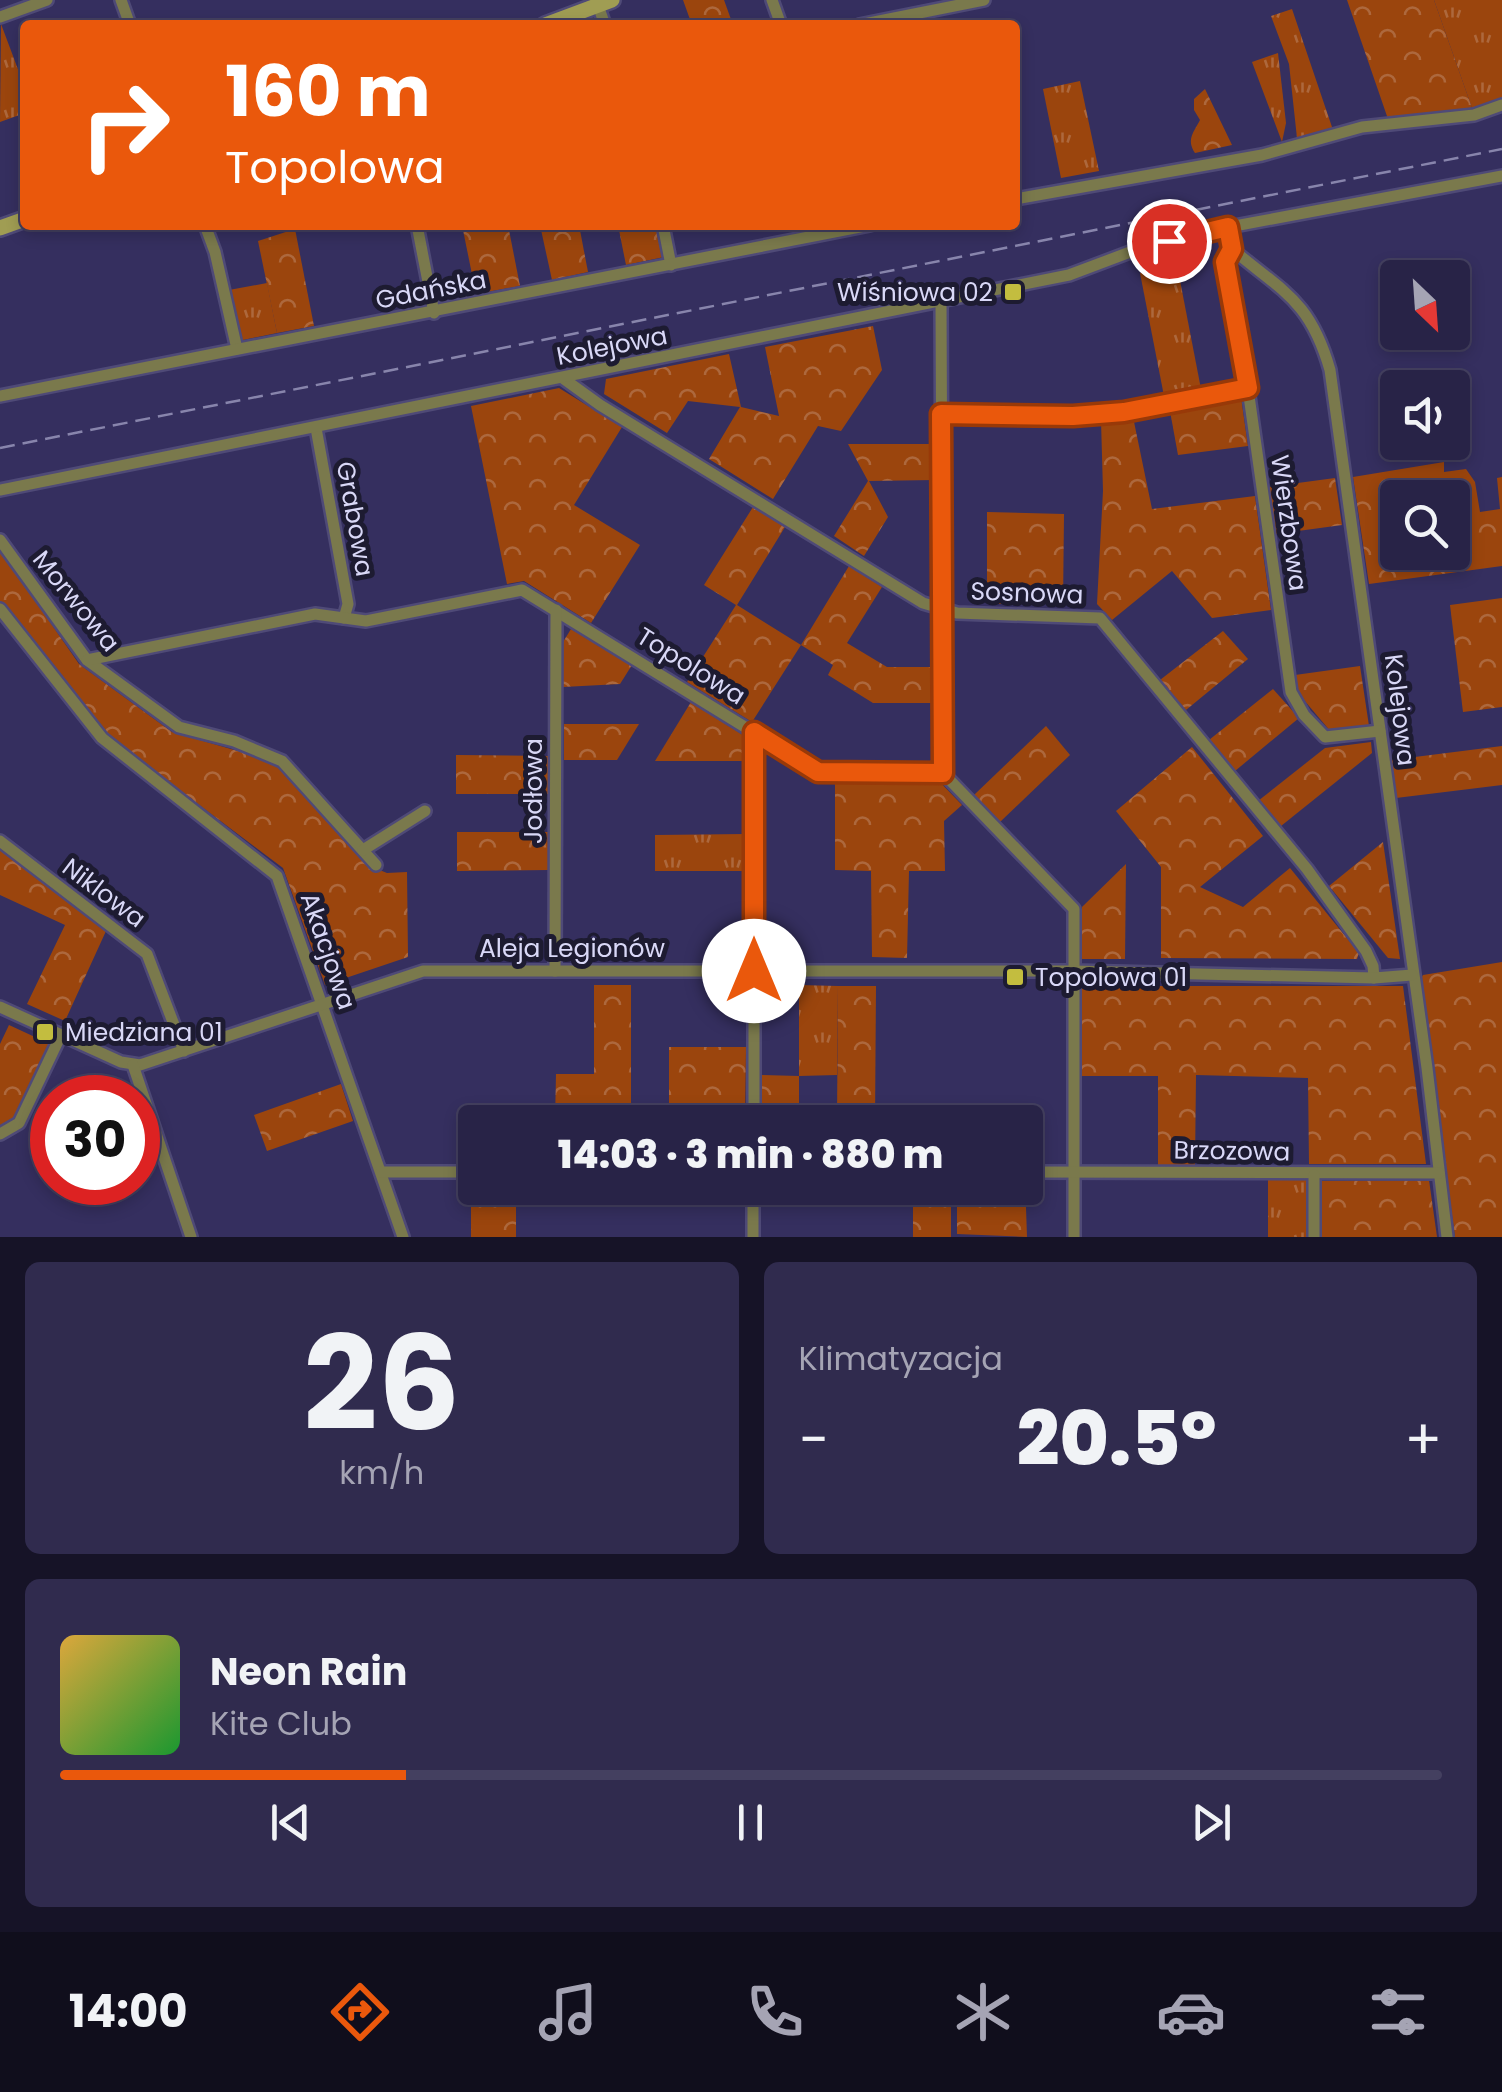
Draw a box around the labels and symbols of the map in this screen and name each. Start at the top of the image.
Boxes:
pin [1127,199,1212,284]
north arrow [1380,260,1470,350]
street label: Gdańska [373,262,489,318]
place label: Wiśniowa 02 [837,275,993,310]
marker: Wiśniowa 02 [1002,281,1024,303]
street label: Kolejowa [554,318,670,374]
street label: Wierzbowa [1262,453,1316,593]
street label: Grabowa [328,459,382,579]
street label: Morwowa [24,543,128,659]
street label: Sosnowa [970,574,1084,612]
street label: Topolowa [630,619,752,713]
street label: Kolejowa [1376,652,1424,768]
street label: Jodłowa [516,738,551,844]
street label: Niklowa [55,850,153,936]
street label: Akacjowa [292,888,364,1014]
position arrow [702,919,806,1023]
street label: Aleja Legionów [479,931,666,966]
place label: Topolowa 01 [1035,960,1187,995]
marker: Topolowa 01 [1004,966,1026,988]
place label: Miedziana 01 [65,1015,223,1050]
marker: Miedziana 01 [34,1021,56,1043]
speed limit sign: 30 [30,1075,160,1205]
street label: Brzozowa [1173,1132,1291,1170]

